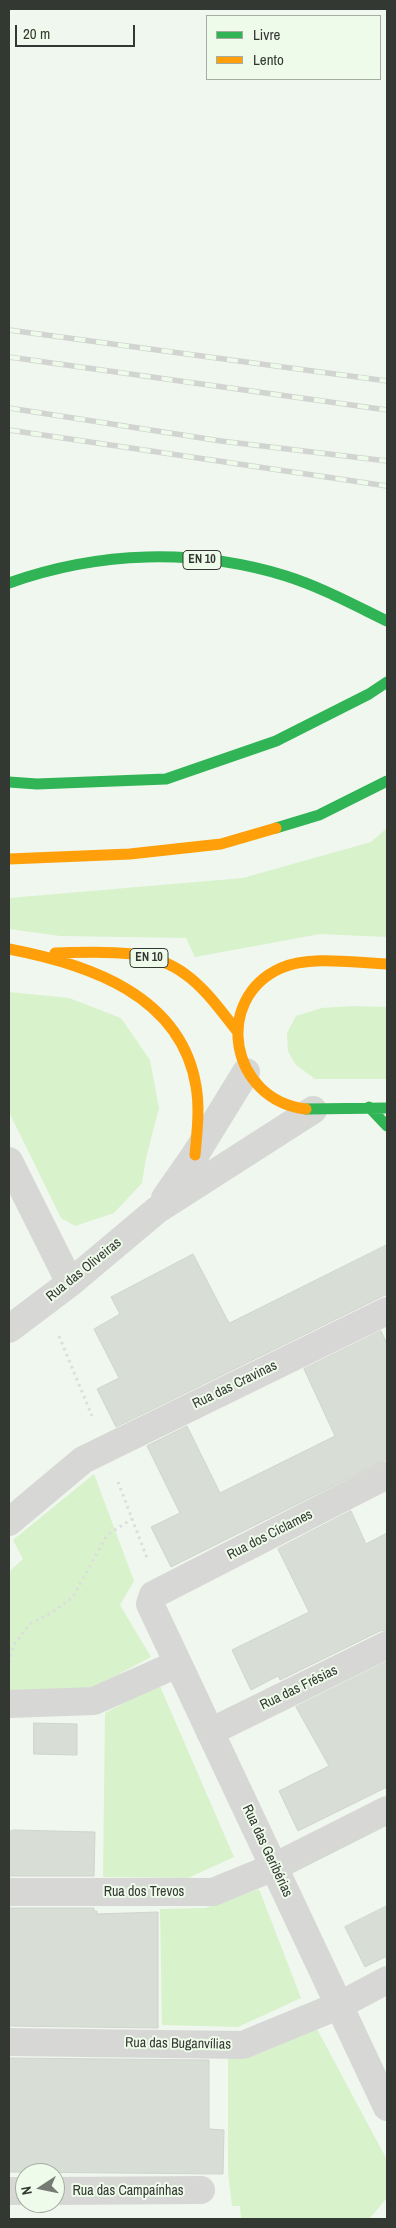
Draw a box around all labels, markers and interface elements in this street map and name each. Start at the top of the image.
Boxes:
scale bar [18,15,138,47]
legend [206,15,381,80]
text: 20 m [23,23,50,44]
text: Livre [253,24,280,45]
text: Lento [253,49,284,70]
road number: EN 10 [183,550,221,570]
road number: EN 10 [130,948,168,968]
street label: Rua das Oliveiras [43,1235,125,1305]
street label: Rua das Cravinas [190,1357,280,1413]
street label: Rua dos Cíclames [224,1506,316,1564]
street label: Rua das Frésias [257,1662,341,1714]
street label: Rua das Geribérias [238,1802,296,1900]
street label: Rua dos Trevos [104,1884,184,1900]
street label: Rua das Buganvílias [125,2035,231,2053]
north arrow [15,2163,65,2213]
street label: Rua das Campaínhas [72,2183,184,2199]
text: N [17,2185,36,2196]

